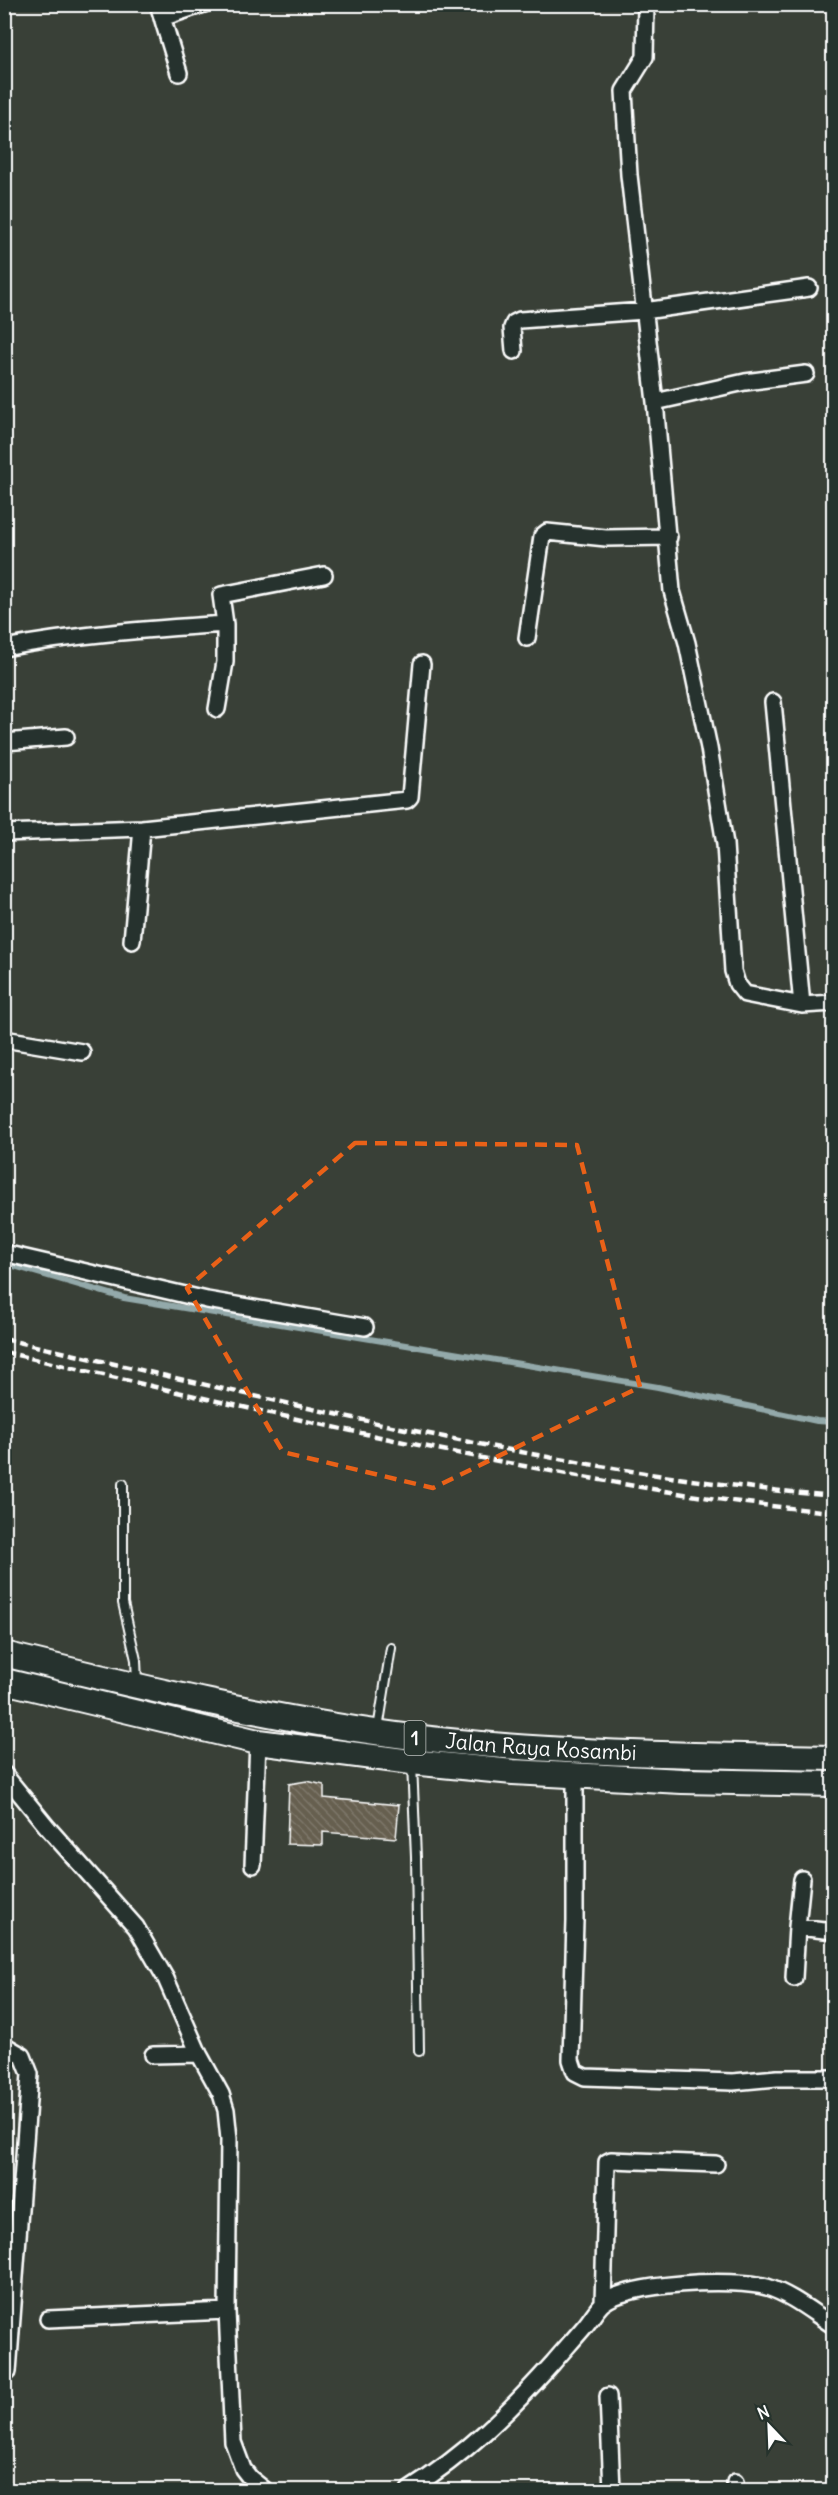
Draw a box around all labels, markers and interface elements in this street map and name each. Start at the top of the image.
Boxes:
road number: 1 [404,1721,426,1755]
street label: Jalan Raya Kosambi [444,1727,637,1766]
north arrow [739,2396,799,2456]
text: N [754,2401,772,2424]

